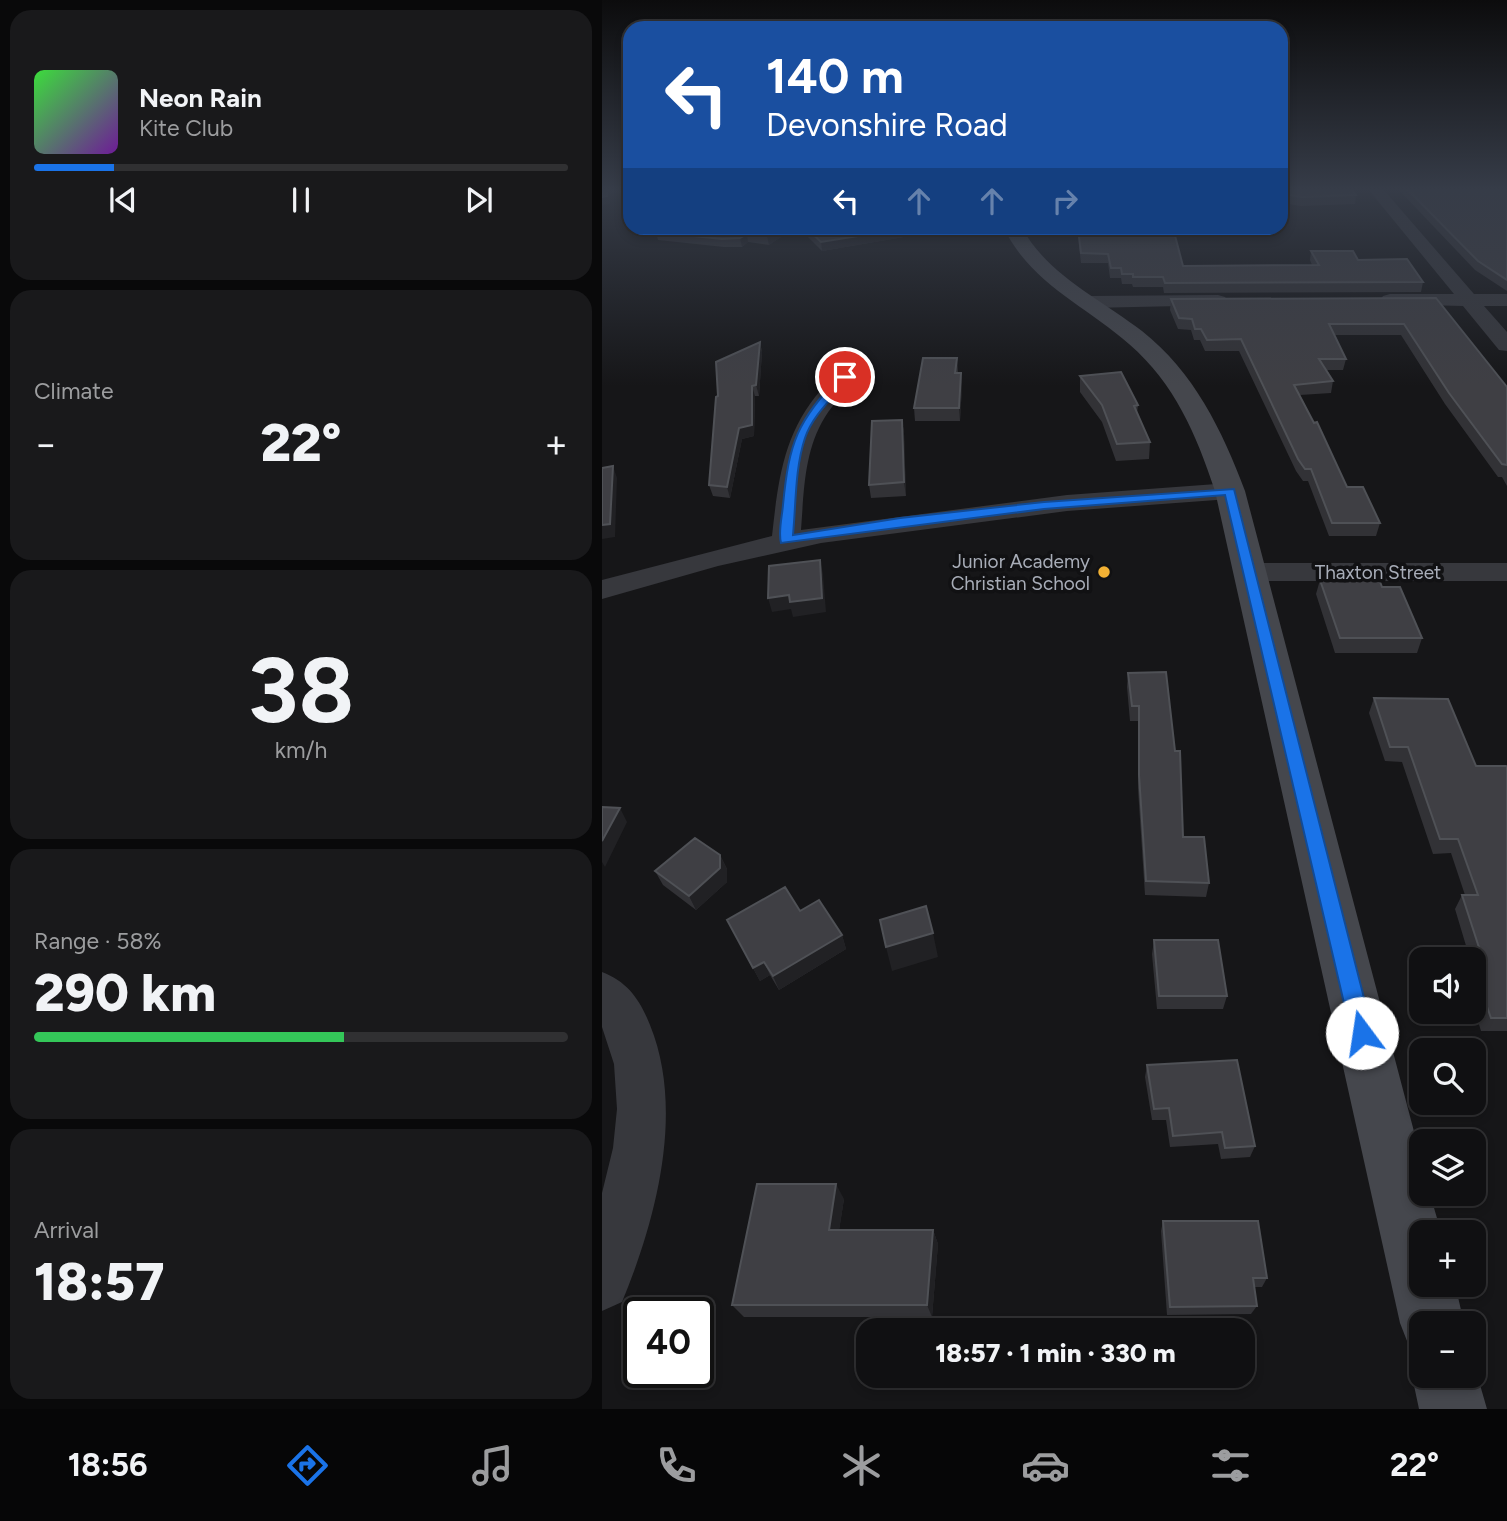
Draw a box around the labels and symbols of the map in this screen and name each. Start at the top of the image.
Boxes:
pin [815,347,875,407]
place label: Junior Academy Christian School [951,550,1090,595]
street label: Thaxton Street [1315,561,1441,584]
marker: Junior Academy Christian School [1096,564,1112,580]
position arrow [1325,996,1399,1070]
speed limit sign: 40 [623,1297,714,1388]

